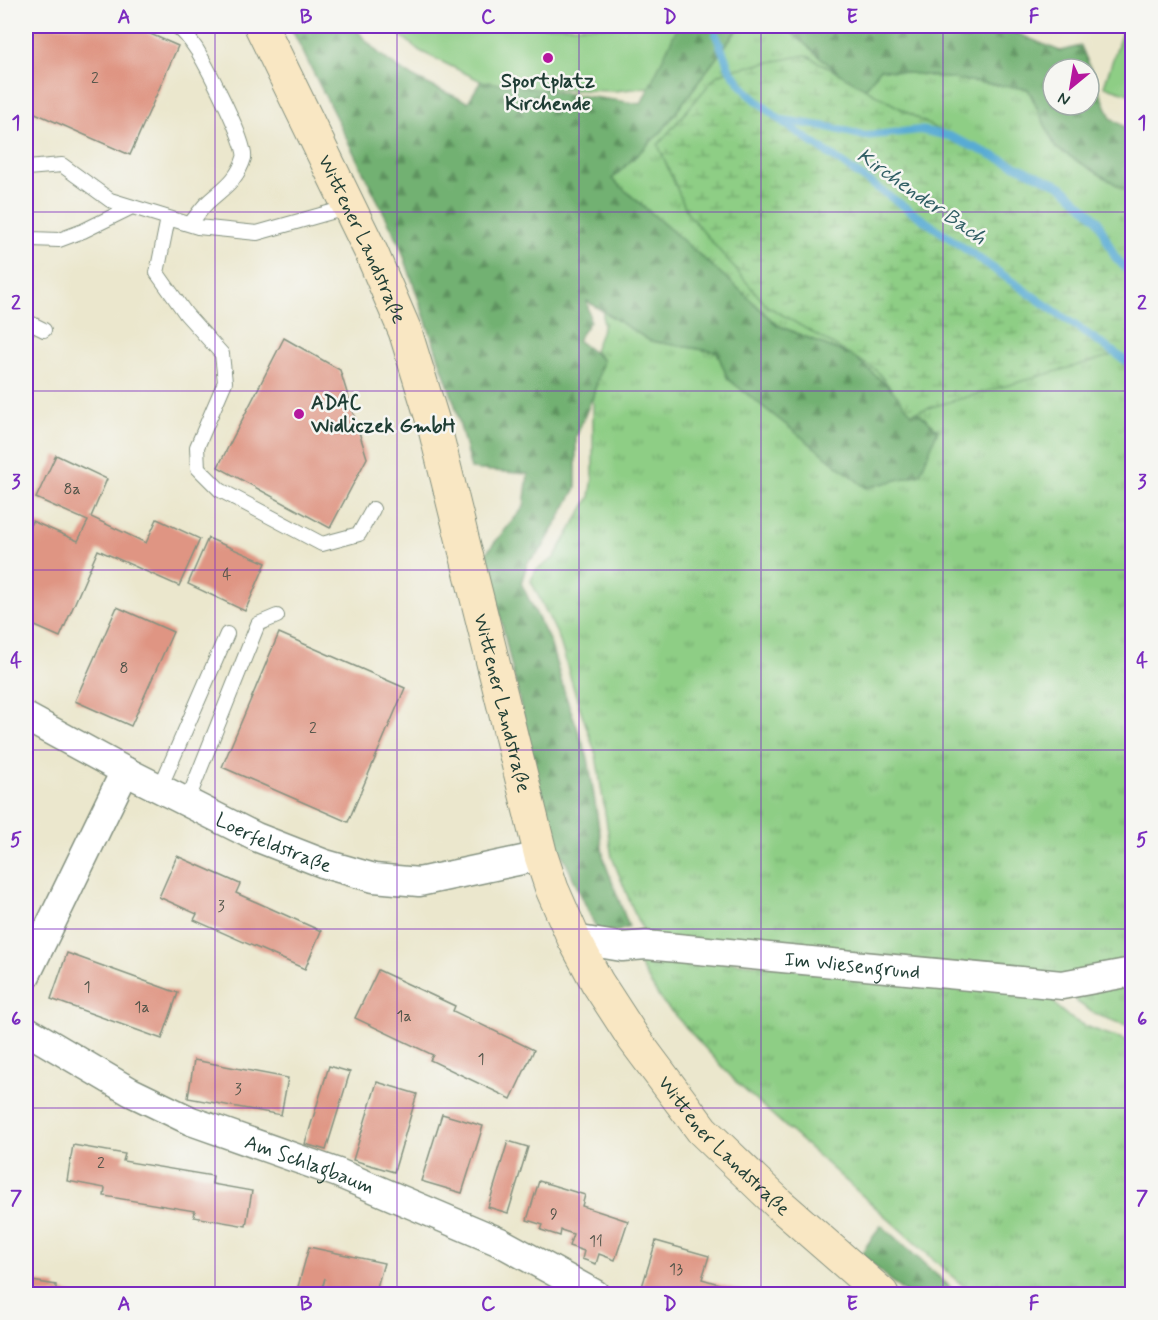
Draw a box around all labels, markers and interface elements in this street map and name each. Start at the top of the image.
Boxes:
text: A [117,4,131,31]
text: B [300,4,313,31]
text: C [481,4,496,31]
text: D [663,4,677,31]
text: E [846,4,858,31]
text: F [1029,4,1040,31]
marker: Sportplatz Kirchende [541,51,555,65]
north arrow [1041,57,1101,117]
house number: 2 [91,68,99,89]
place label: Sportplatz Kirchende [501,68,595,118]
text: N [1054,87,1074,110]
text: 1 [12,110,20,137]
text: 1 [1138,110,1146,137]
water label: Kirchender Bach [851,142,992,252]
street label: Wittener Landstraße [311,151,412,328]
text: 2 [11,290,21,317]
text: 2 [1137,290,1147,317]
place label: ADAC Widliczek GmbH [310,390,456,440]
marker: ADAC Widliczek GmbH [292,407,306,421]
text: 3 [11,469,21,496]
text: 3 [1137,469,1147,496]
house number: 8a [63,479,81,500]
house number: 4 [222,564,232,585]
street label: Wittener Landstraße [466,611,537,796]
text: 4 [10,648,22,675]
text: 4 [1136,648,1148,675]
house number: 8 [119,658,129,679]
house number: 2 [309,718,317,739]
street label: Loerfeldstraße [211,807,334,880]
text: 5 [10,827,22,854]
text: 5 [1136,827,1148,854]
house number: 3 [217,896,225,917]
street label: Im Wiesengrund [783,946,921,986]
house number: 1 [83,977,91,998]
house number: 1a [134,997,150,1018]
text: 6 [11,1006,21,1033]
house number: 1a [396,1006,412,1027]
text: 6 [1137,1006,1147,1033]
house number: 1 [477,1049,485,1070]
street label: Wittener Landstraße [651,1071,796,1223]
house number: 3 [234,1079,242,1100]
street label: Am Schlagbaum [241,1129,378,1202]
house number: 2 [97,1153,105,1174]
text: 7 [10,1185,22,1212]
text: 7 [1136,1185,1148,1212]
house number: 9 [550,1204,558,1225]
house number: 11 [589,1231,603,1252]
house number: 13 [669,1259,683,1280]
text: A [117,1291,131,1318]
text: B [300,1291,313,1318]
text: C [481,1291,496,1318]
text: D [663,1291,677,1318]
text: E [846,1291,858,1318]
text: F [1029,1291,1040,1318]

